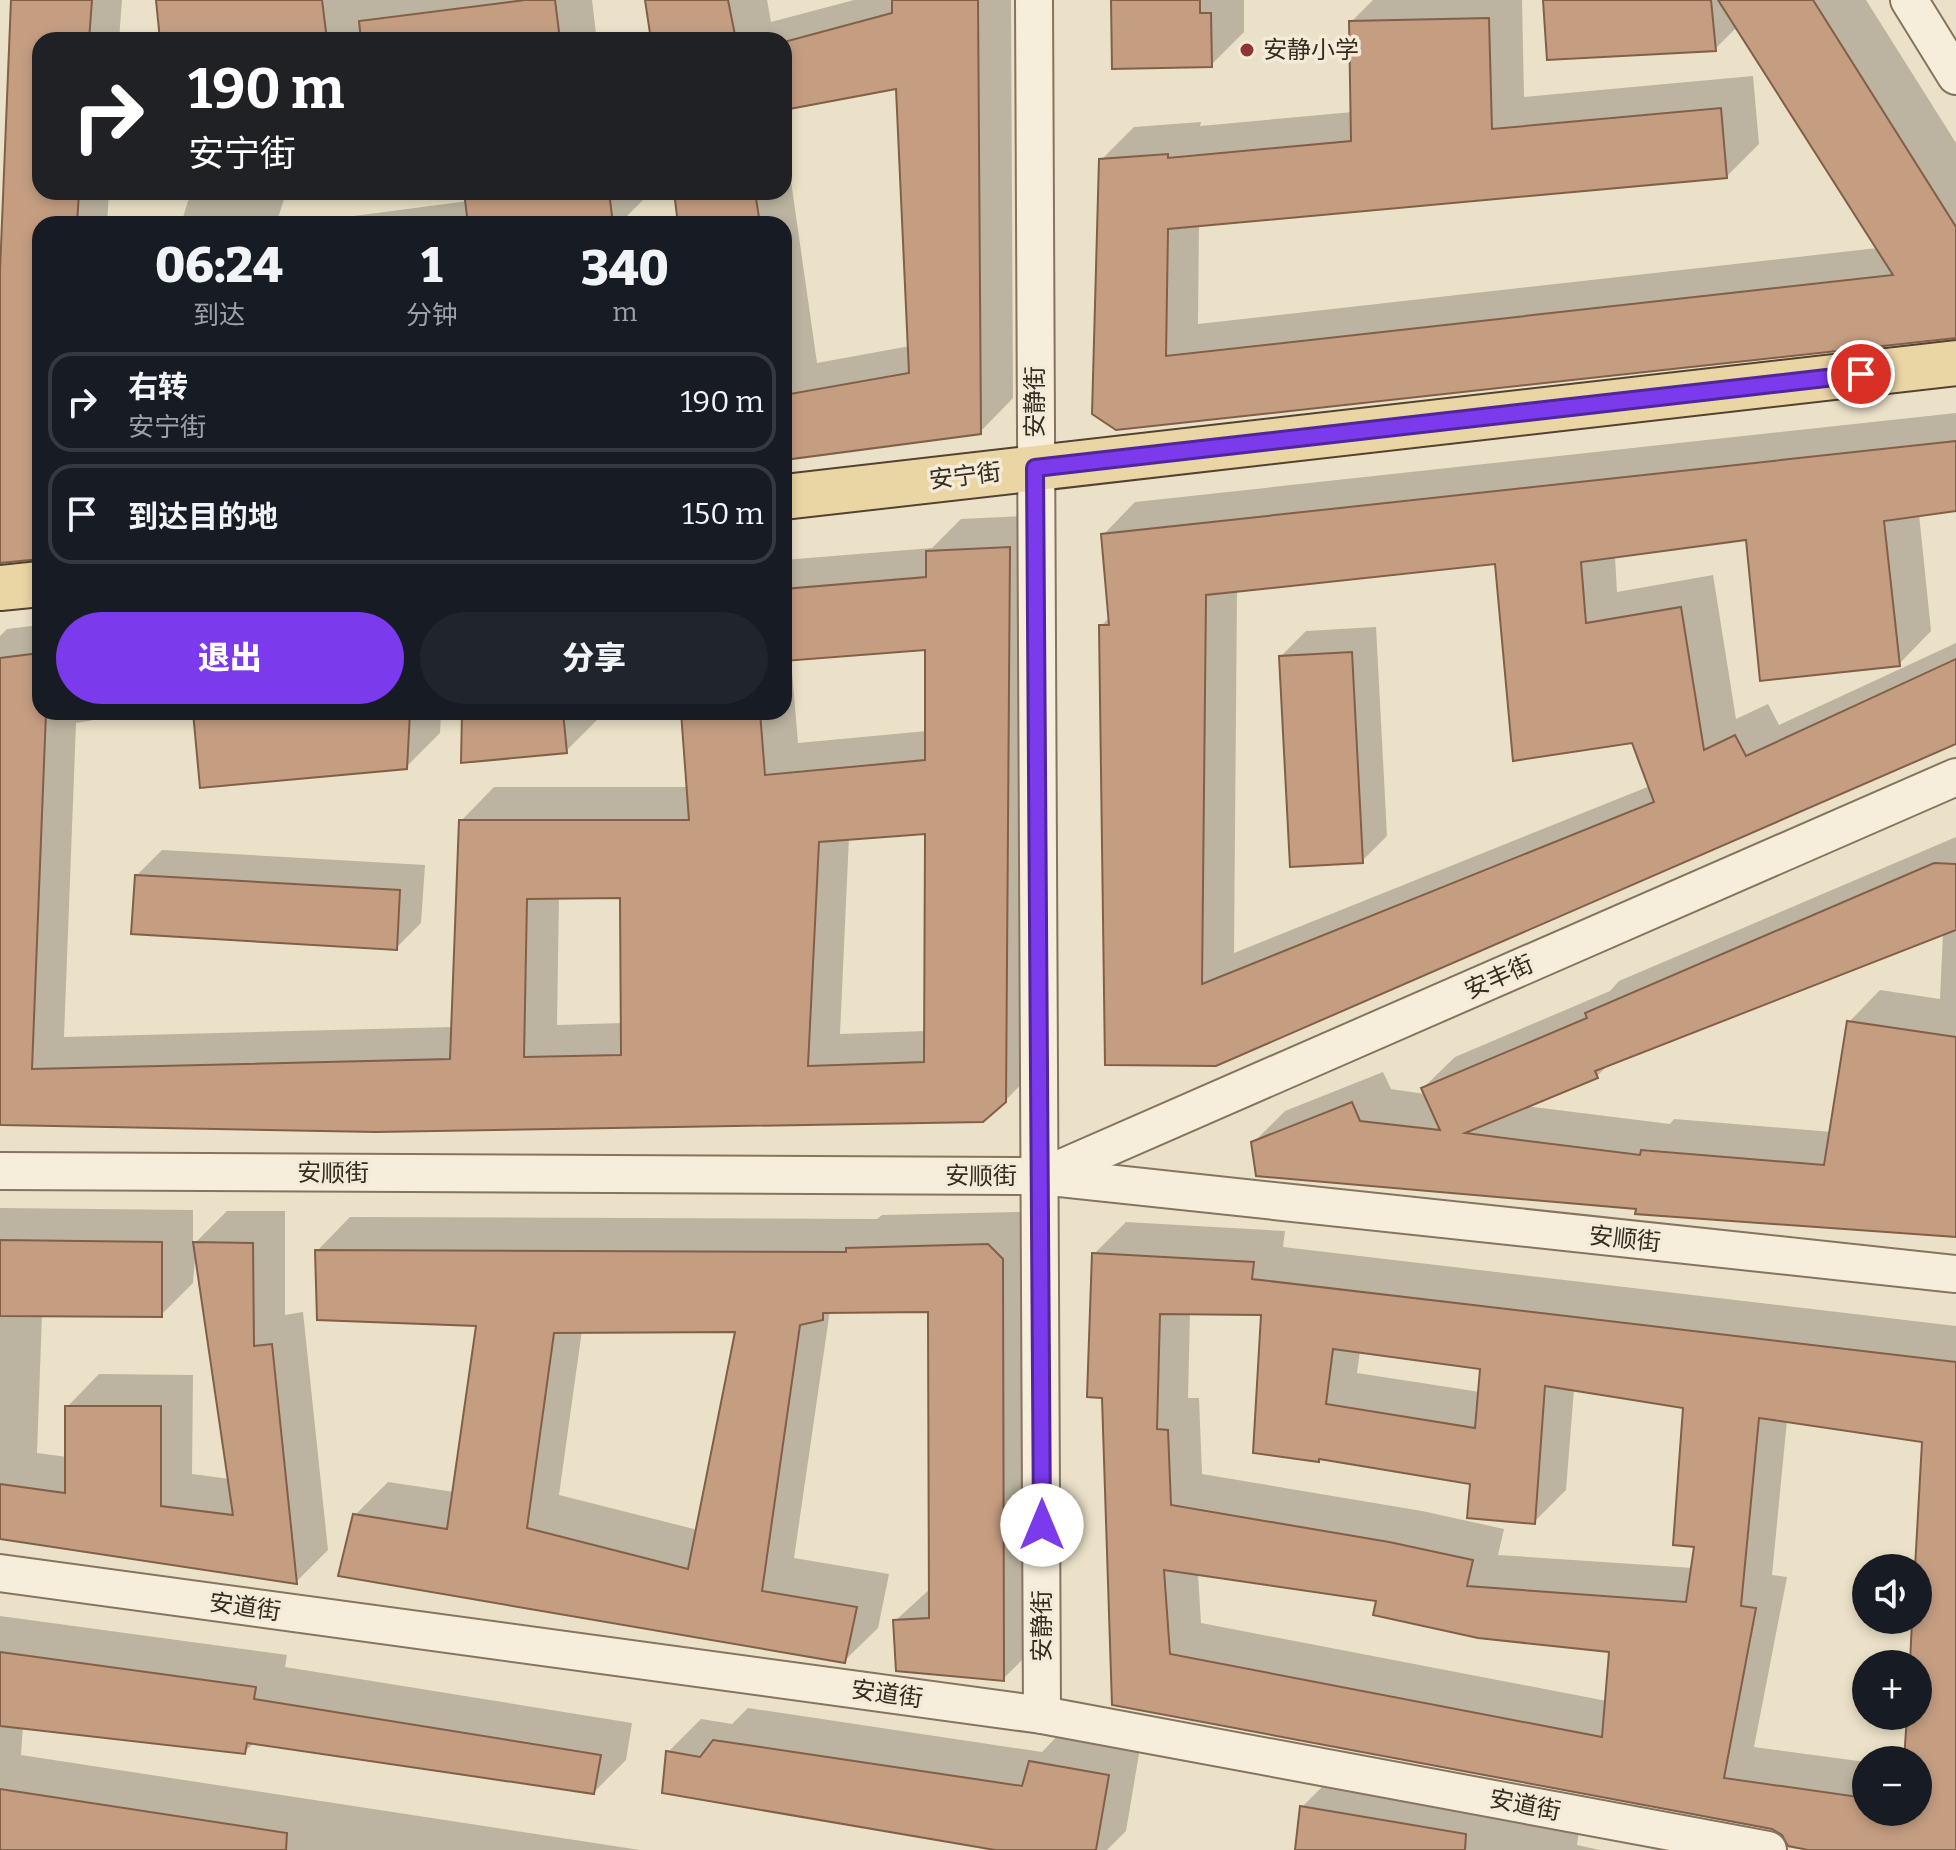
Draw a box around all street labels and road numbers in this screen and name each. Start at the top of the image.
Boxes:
street label: 安静街 [1021,366,1049,438]
street label: 安宁街 [928,458,1002,494]
street label: 安丰街 [1460,950,1538,1004]
street label: 安顺街 [297,1159,369,1187]
street label: 安顺街 [945,1162,1017,1190]
street label: 安顺街 [1588,1221,1662,1257]
street label: 安道街 [207,1588,283,1626]
street label: 安静街 [1028,1590,1056,1662]
street label: 安道街 [849,1675,925,1713]
street label: 安道街 [1487,1784,1563,1826]

